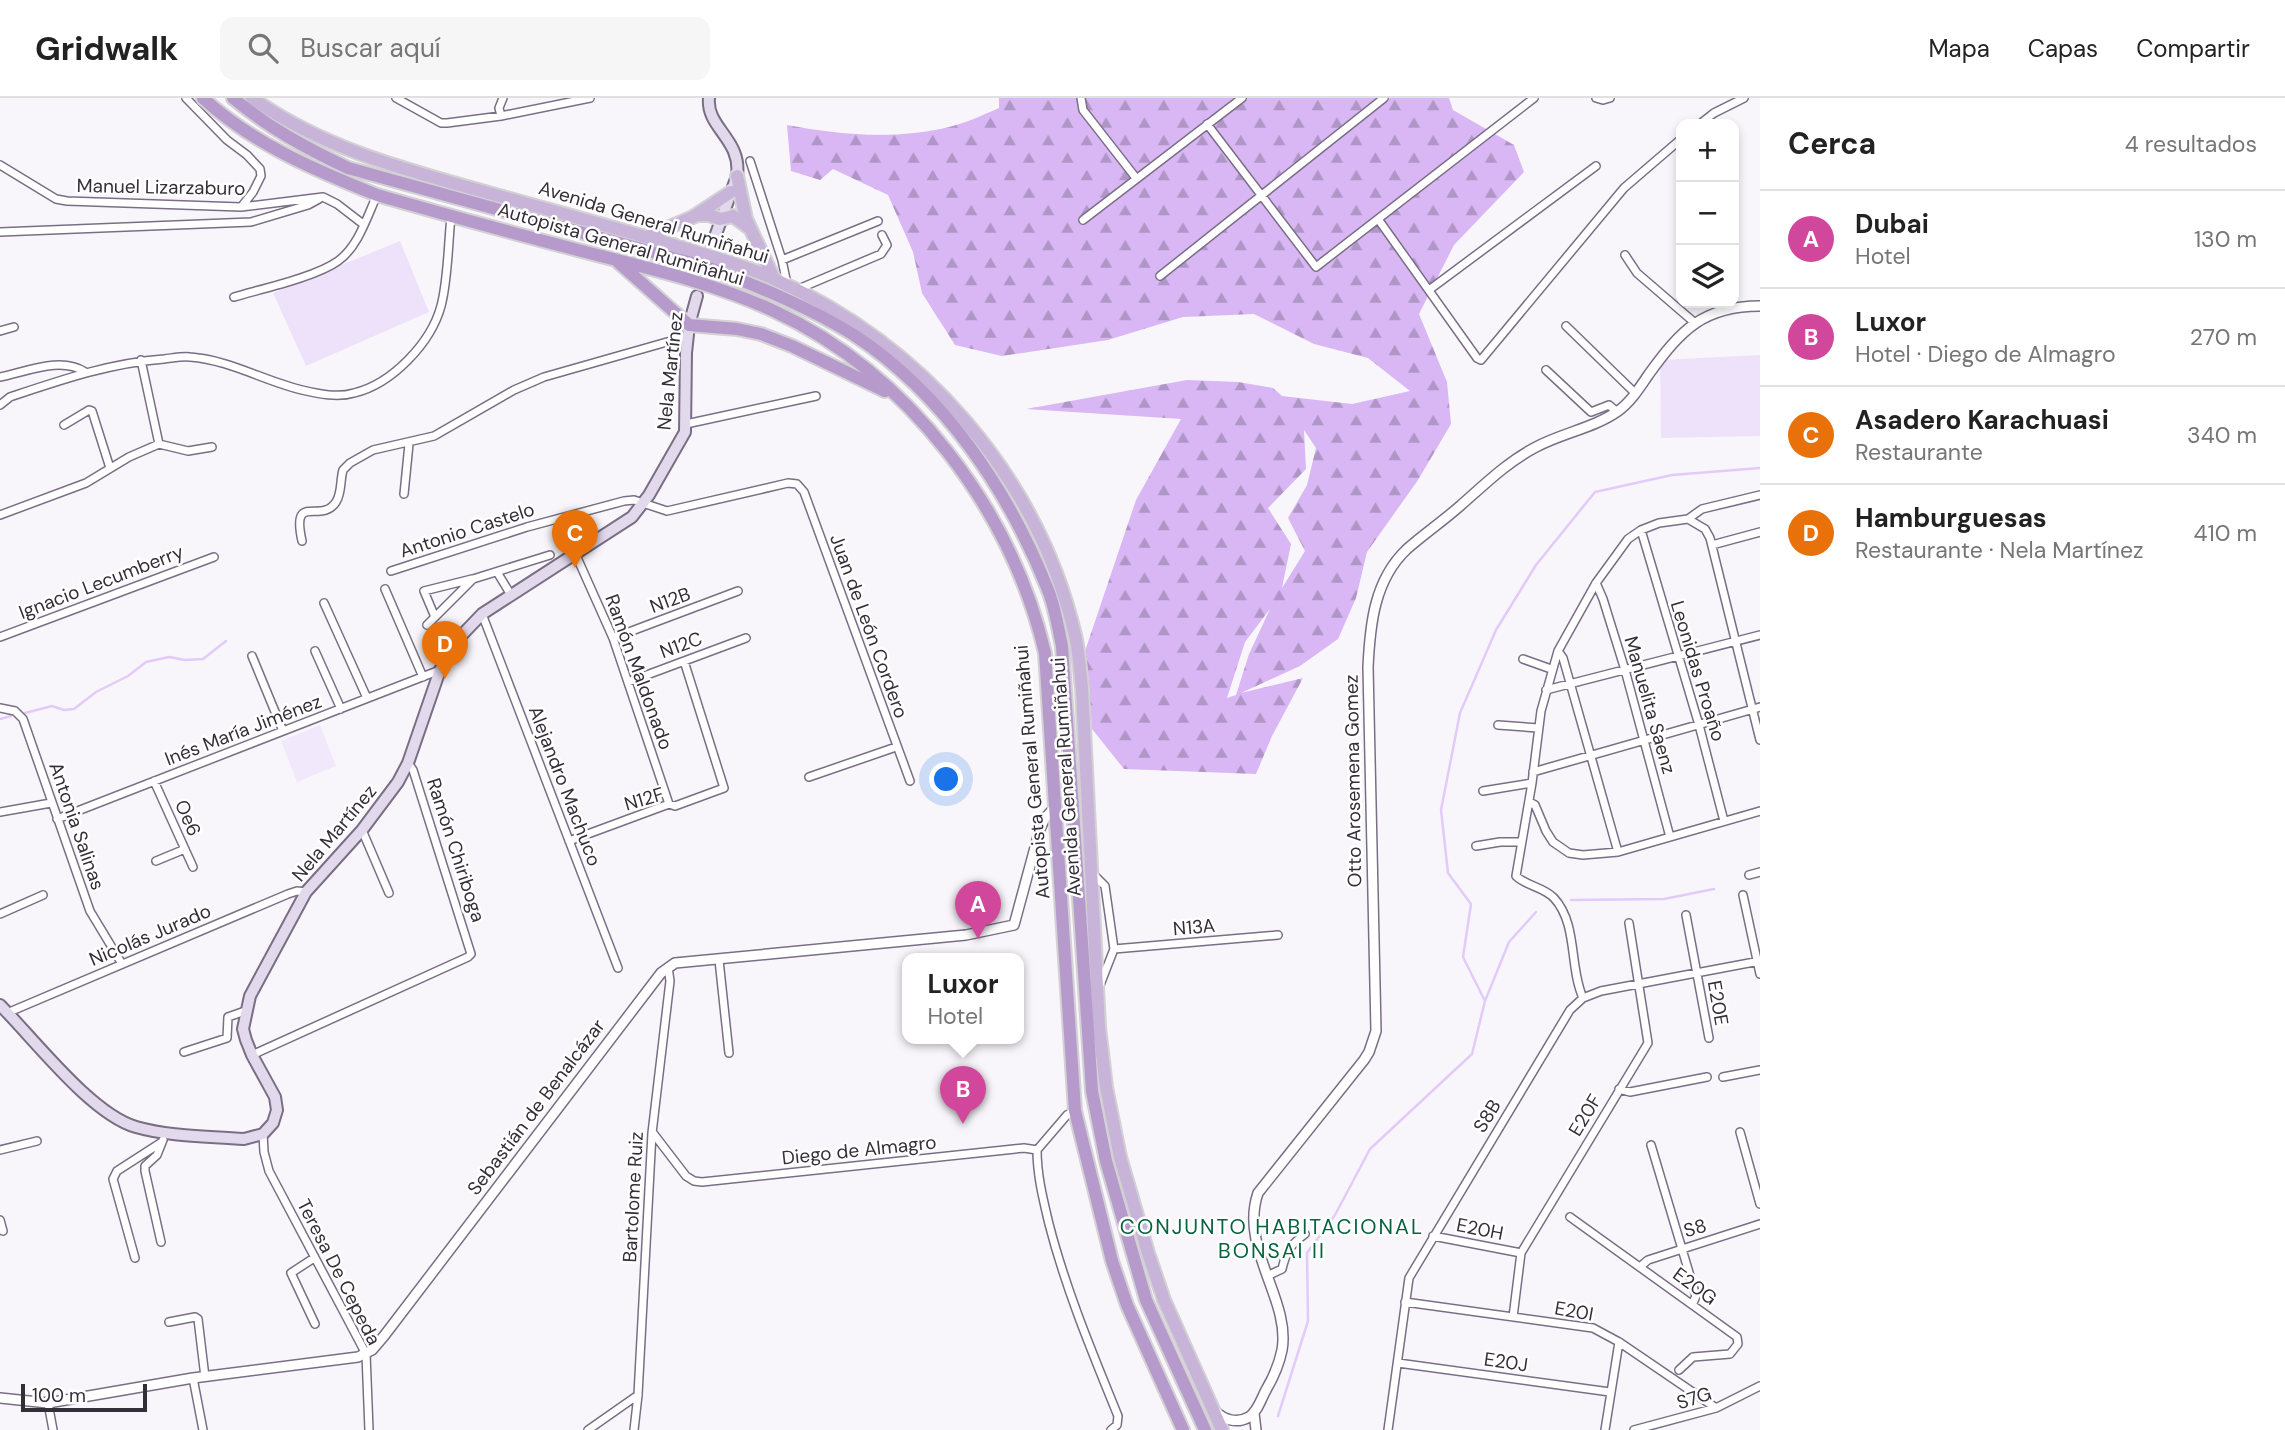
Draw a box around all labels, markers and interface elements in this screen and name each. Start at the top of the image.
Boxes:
search box [220,17,710,80]
text: Gridwalk [35,27,178,70]
icon: search [244,29,282,67]
text: Buscar aquí [300,31,441,65]
text: Mapa [1928,33,1990,64]
text: Capas [2028,33,2098,64]
text: Compartir [2136,33,2250,64]
map controls [1676,119,1739,308]
button: + [1676,119,1739,182]
text: Cerca [1788,124,1876,163]
text: 4 resultados [2125,129,2257,159]
street label: Manuel Lizarzaburo [76,173,246,201]
street label: Avenida General Rumiñahui [536,175,772,269]
button: − [1676,182,1739,245]
street label: Autopista General Rumiñahui [495,197,747,291]
text: Dubai [1855,207,1929,241]
text: A [1803,224,1819,254]
text: 130 m [2194,224,2257,254]
text: Hotel [1855,241,1911,271]
button: layers [1676,245,1739,308]
text: Luxor [1855,305,1926,339]
street label: Nela Martínez [651,311,689,431]
text: B [1804,322,1818,352]
text: 270 m [2190,322,2257,352]
text: Hotel · Diego de Almagro [1855,339,2116,369]
text: Asadero Karachuasi [1855,403,2109,437]
text: C [1803,420,1819,450]
text: 340 m [2187,420,2257,450]
text: Restaurante [1855,437,1983,467]
street label: Antonio Castelo [396,496,538,564]
text: Hamburguesas [1855,501,2047,535]
pin: C [552,510,598,568]
text: D [1803,518,1819,548]
text: 410 m [2194,518,2257,548]
street label: Juan de León Cordero [824,530,914,722]
text: Restaurante · Nela Martínez [1855,535,2144,565]
street label: Ignacio Lecumberry [15,539,187,625]
street label: N12B [646,581,694,619]
street label: Ramón Maldonado [599,591,679,753]
street label: Leonidas Proaño [1665,598,1731,744]
pin: D [422,621,468,679]
street label: N12C [656,626,706,664]
street label: Manuelita Saenz [1618,633,1682,777]
street label: Autopista General Rumiñahui [1008,644,1056,900]
street label: Avenida General Rumiñahui [1045,657,1087,897]
street label: Otto Arosemena Gomez [1339,674,1367,888]
street label: Inés María Jiménez [161,689,325,771]
street label: Alejandro Machuco [523,702,607,870]
street label: Antonia Salinas [43,759,111,893]
your location [929,762,963,796]
street label: Ramón Chiriboga [421,775,491,925]
street label: Nela Martínez [286,779,382,887]
street label: N12F [621,781,667,817]
street label: Oe6 [169,796,207,840]
pin: A [955,881,1001,939]
street label: Nicolás Jurado [85,898,215,972]
street label: N13A [1172,913,1216,941]
popup [902,953,1024,1044]
text: Luxor [927,967,999,1001]
street label: E20E [1702,979,1734,1027]
text: Hotel [927,1001,983,1031]
street label: Sebastián de Benalcázar [462,1014,610,1200]
pin: B [940,1066,986,1124]
street label: E20F [1563,1089,1607,1141]
street label: S8B [1468,1095,1506,1137]
street label: Diego de Almagro [780,1129,938,1171]
street label: Bartolome Ruiz [617,1131,649,1263]
street label: Teresa De Cepeda [291,1195,387,1349]
street label: E20H [1454,1212,1506,1246]
district label: CONJUNTO HABITACIONAL BONSAI II [1120,1213,1424,1265]
street label: S8 [1681,1213,1709,1243]
street label: E20G [1668,1262,1722,1310]
street label: E20I [1553,1295,1595,1327]
street label: E20J [1482,1347,1530,1377]
scale bar [21,1381,147,1413]
street label: S7G [1673,1381,1715,1415]
text: 100 m [32,1383,86,1408]

